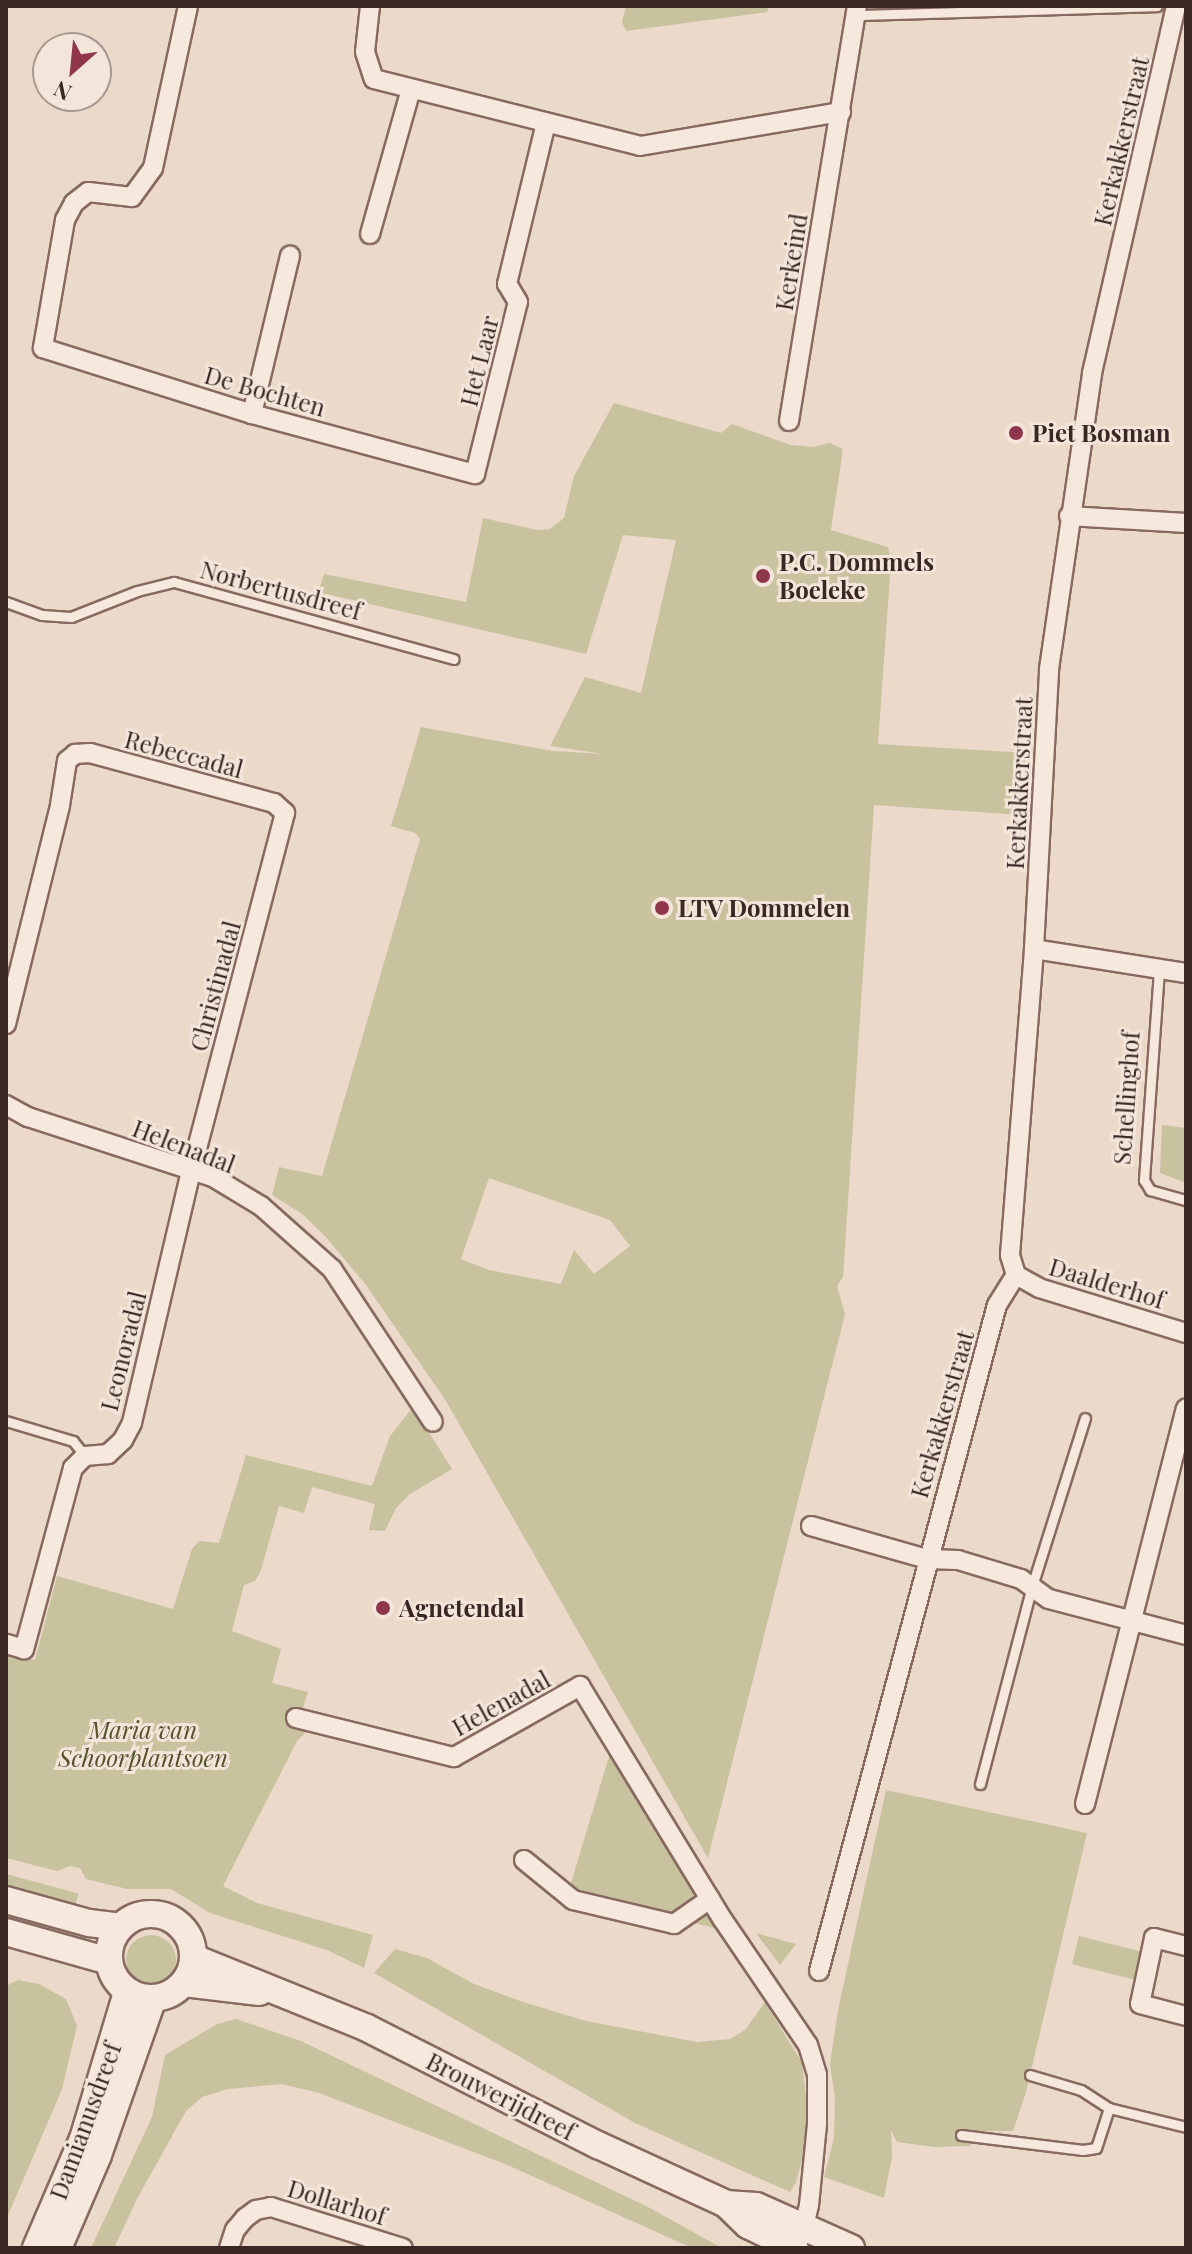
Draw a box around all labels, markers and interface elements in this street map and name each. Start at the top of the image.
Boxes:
north arrow [32,32,112,112]
street label: Kerkakkerstraat [1087,53,1155,229]
text: N [48,75,76,109]
street label: Kerkeind [769,211,813,313]
street label: Het Laar [454,312,504,410]
street label: De Bochten [201,360,329,422]
place label: Piet Bosman [1032,419,1171,447]
marker: Piet Bosman [1007,424,1025,442]
place label: P.C. Dommels Boeleke [779,548,934,604]
street label: Norbertusdreef [197,555,365,625]
marker: P.C. Dommels Boeleke [754,567,772,585]
street label: Kerkakkerstraat [1000,696,1038,870]
street label: Rebeccadal [122,724,246,784]
place label: LTV Dommelen [678,894,850,922]
marker: LTV Dommelen [653,899,671,917]
street label: Christinadal [184,918,246,1054]
street label: Schellinghof [1107,1030,1145,1166]
street label: Helenadal [129,1113,239,1179]
street label: Daalderhof [1046,1252,1168,1314]
street label: Leonoradal [94,1288,152,1414]
street label: Kerkakkerstraat [904,1327,980,1501]
place label: Agnetendal [399,1594,524,1622]
marker: Agnetendal [374,1599,392,1617]
street label: Helenadal [447,1664,555,1742]
park label: Maria van Schoorplantsoen [58,1716,228,1772]
street label: Damianusdreef [43,2039,127,2203]
street label: Brouwerijdreef [422,2046,580,2146]
street label: Dollarhof [284,2173,390,2231]

